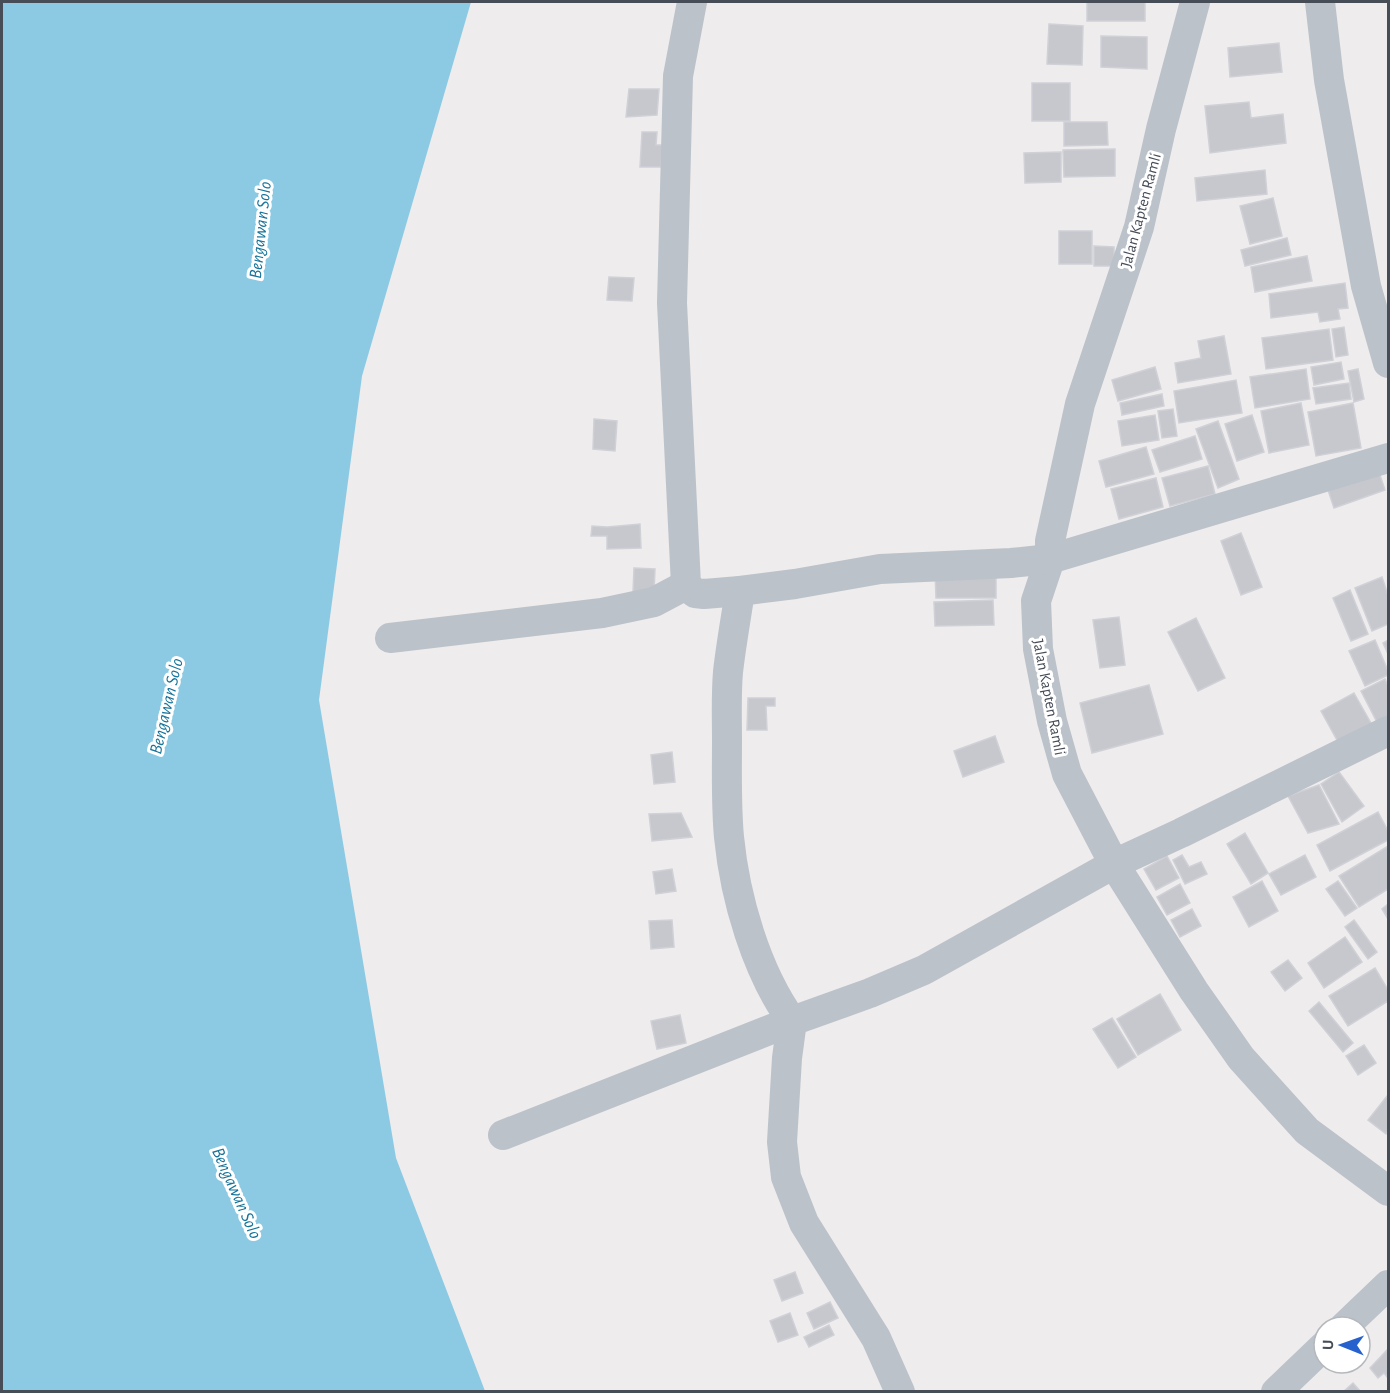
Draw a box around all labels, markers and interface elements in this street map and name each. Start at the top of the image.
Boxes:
street label: Jalan Kapten Ramli [1118,151,1164,269]
water label: Bengawan Solo [247,181,275,280]
street label: Jalan Kapten Ramli [1030,638,1068,757]
water label: Bengawan Solo [147,657,187,756]
water label: Bengawan Solo [208,1145,264,1242]
north arrow [1312,1315,1372,1375]
text: U [1320,1340,1336,1350]

